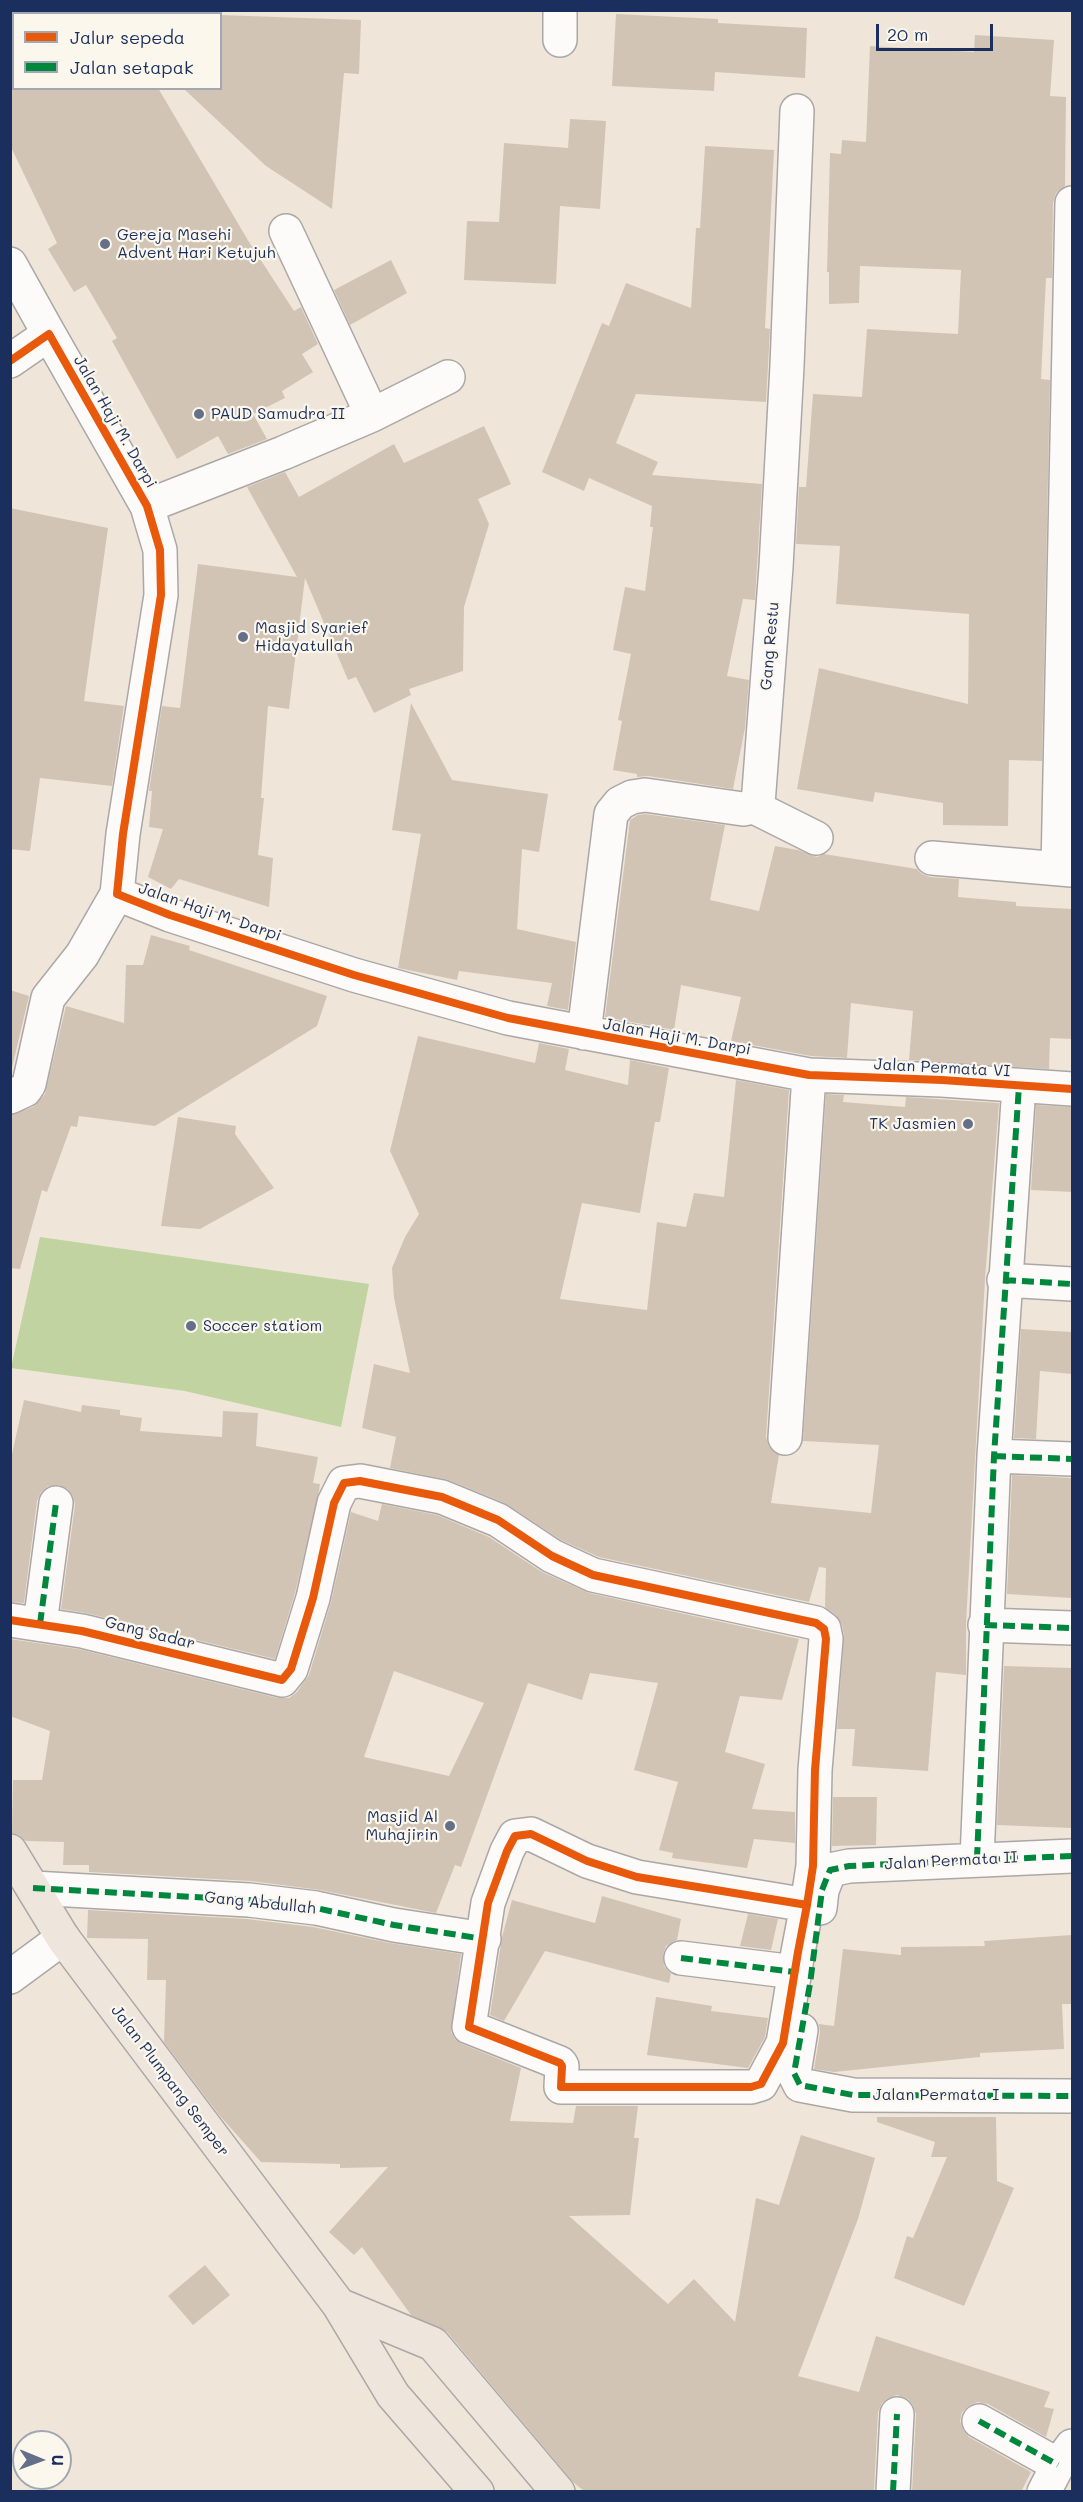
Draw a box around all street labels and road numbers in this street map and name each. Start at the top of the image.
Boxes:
street label: Jalan Haji M. Darpi [69,352,161,492]
street label: Gang Restu [757,601,783,691]
street label: Jalan Haji M. Darpi [136,879,284,945]
street label: Jalan Haji M. Darpi [602,1015,752,1059]
street label: Jalan Permata VI [873,1055,1011,1081]
street label: Gang Sadar [103,1613,197,1653]
street label: Jalan Permata II [884,1848,1018,1874]
street label: Gang Abdullah [203,1888,317,1918]
street label: Jalan Plumpang Semper [107,2002,233,2160]
street label: Jalan Permata I [873,2085,999,2105]

